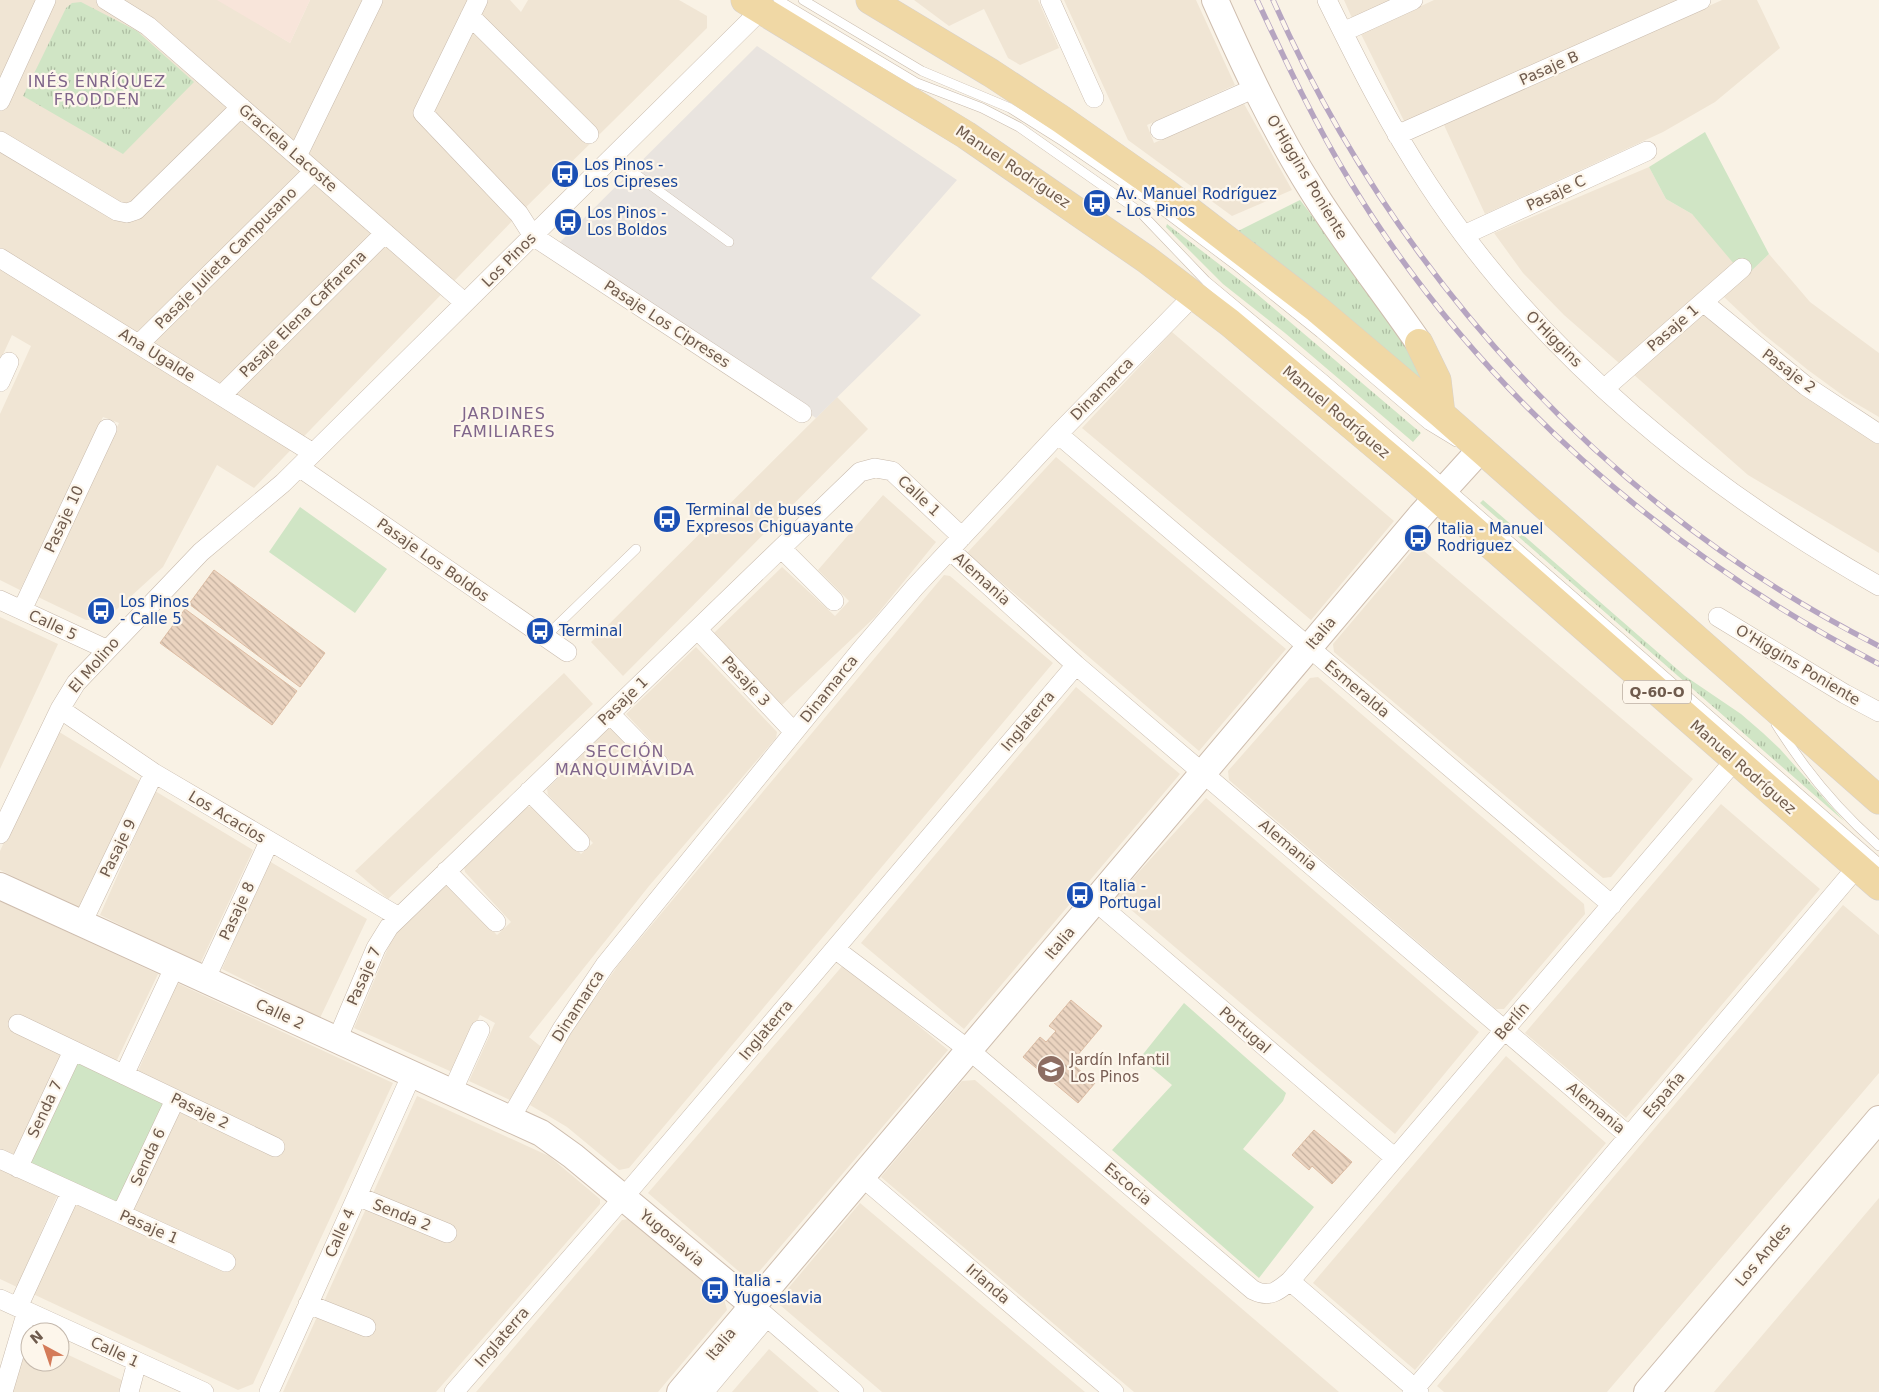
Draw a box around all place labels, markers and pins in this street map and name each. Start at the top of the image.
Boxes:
place label: Los Pinos - Los Cipreses [584,156,678,191]
bus stop icon: Los Pinos - Los Cipreses [550,159,580,189]
place label: Av. Manuel Rodríguez - Los Pinos [1116,185,1277,220]
bus stop icon: Av. Manuel Rodríguez - Los Pinos [1082,188,1112,218]
place label: Los Pinos - Los Boldos [587,204,667,239]
bus stop icon: Los Pinos - Los Boldos [553,207,583,237]
place label: Terminal de buses Expresos Chiguayante [685,501,854,536]
bus stop icon: Terminal de buses Expresos Chiguayante [652,504,682,534]
place label: Italia - Manuel Rodriguez [1437,520,1544,555]
bus stop icon: Italia - Manuel Rodriguez [1403,523,1433,553]
place label: Los Pinos - Calle 5 [120,593,189,628]
bus stop icon: Los Pinos - Calle 5 [86,596,116,626]
bus stop icon: Terminal [525,616,555,646]
place label: Terminal [558,622,622,640]
place label: Italia - Portugal [1099,877,1161,912]
bus stop icon: Italia - Portugal [1065,880,1095,910]
place label: Jardín Infantil Los Pinos [1069,1051,1170,1086]
school or university icon: Jardín Infantil Los Pinos [1036,1054,1066,1084]
place label: Italia - Yugoeslavia [733,1272,822,1307]
bus stop icon: Italia - Yugoeslavia [700,1275,730,1305]

